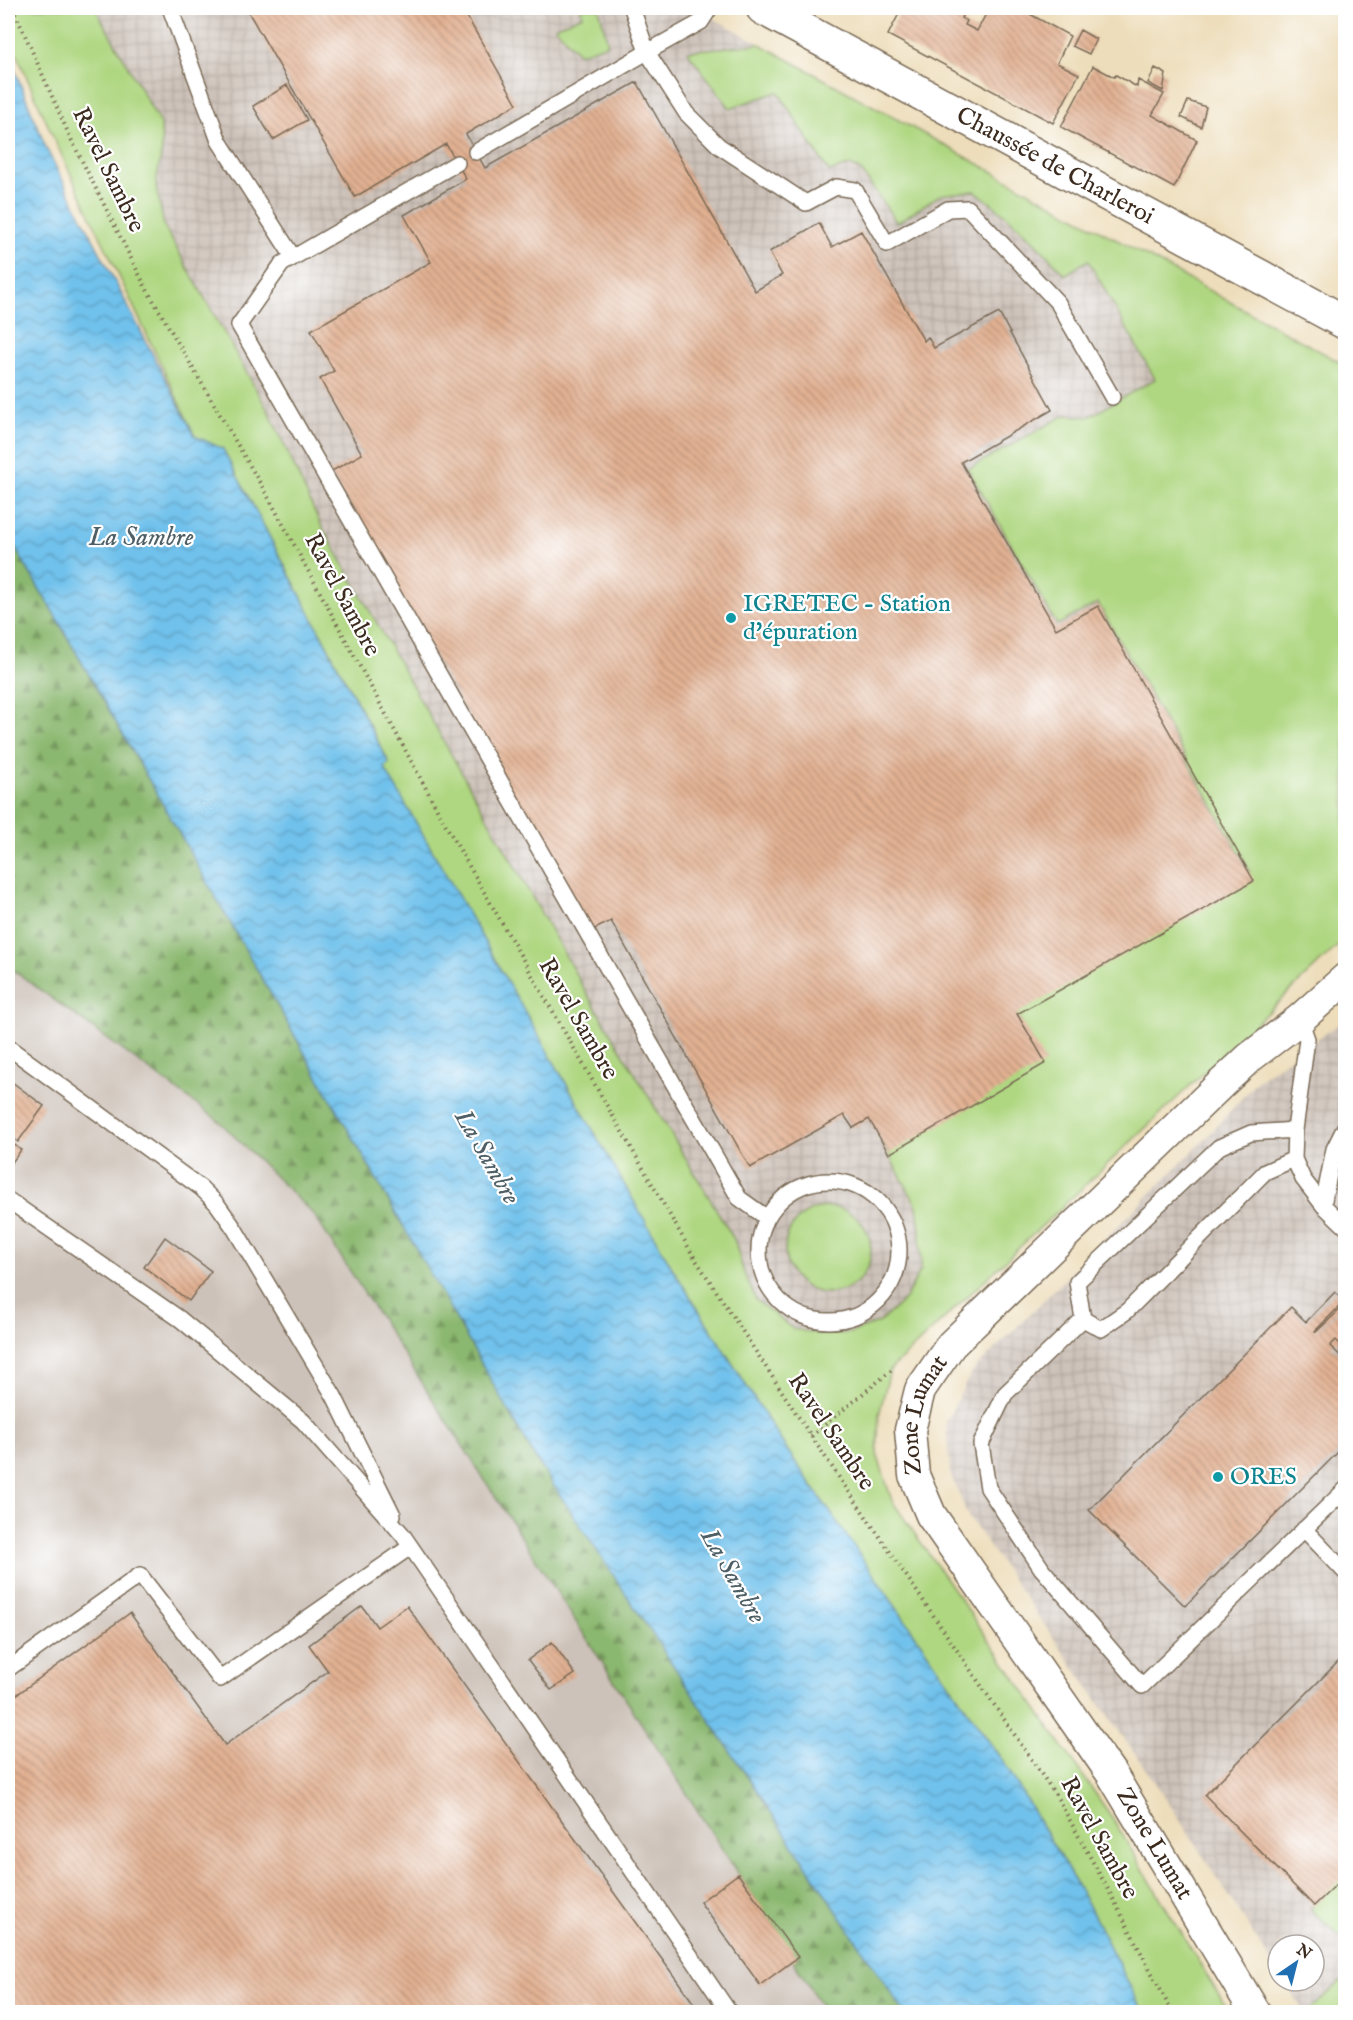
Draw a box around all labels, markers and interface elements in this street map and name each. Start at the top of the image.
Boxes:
street label: Chaussée de Charleroi [951,100,1160,232]
street label: Ravel Sambre [64,102,152,238]
water label: La Sambre [88,521,194,554]
street label: Ravel Sambre [297,528,387,662]
place label: IGRETEC - Station d'épuration [743,589,951,648]
marker: IGRETEC - Station d'épuration [724,611,738,625]
street label: Ravel Sambre [531,953,625,1085]
water label: La Sambre [446,1103,528,1211]
street label: Zone Lumat [894,1349,955,1476]
street label: Ravel Sambre [780,1367,882,1497]
place label: ORES [1230,1462,1297,1493]
marker: ORES [1211,1470,1225,1484]
water label: La Sambre [692,1522,774,1630]
street label: Ravel Sambre [1053,1771,1145,1905]
street label: Zone Lumat [1108,1782,1200,1906]
north arrow [1266,1933,1326,1993]
text: N [1291,1940,1315,1965]

